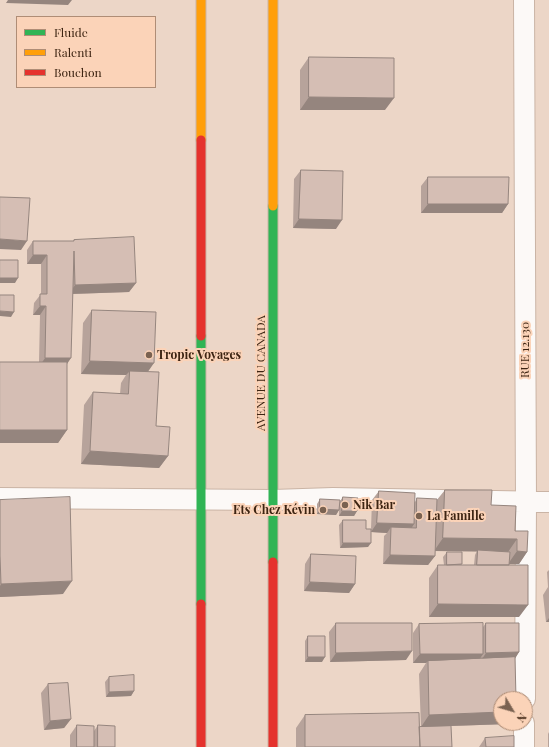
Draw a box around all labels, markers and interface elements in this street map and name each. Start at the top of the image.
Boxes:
legend [16,16,156,88]
text: Fluide [54,24,88,40]
text: Ralenti [54,44,92,60]
text: Bouchon [54,64,102,80]
street label: AVENUE DU CANADA [254,315,268,431]
street label: RUE 12.130 [518,322,532,378]
place label: Tropic Voyages [157,348,241,362]
marker: Tropic Voyages [144,350,154,360]
place label: Nik Bar [353,498,395,512]
marker: Nik Bar [340,500,350,510]
place label: Ets Chez Kévin [233,503,315,517]
marker: Ets Chez Kévin [318,505,328,515]
place label: La Famille [427,509,485,523]
marker: La Famille [414,511,424,521]
north arrow [493,691,533,731]
text: N [514,710,530,726]

